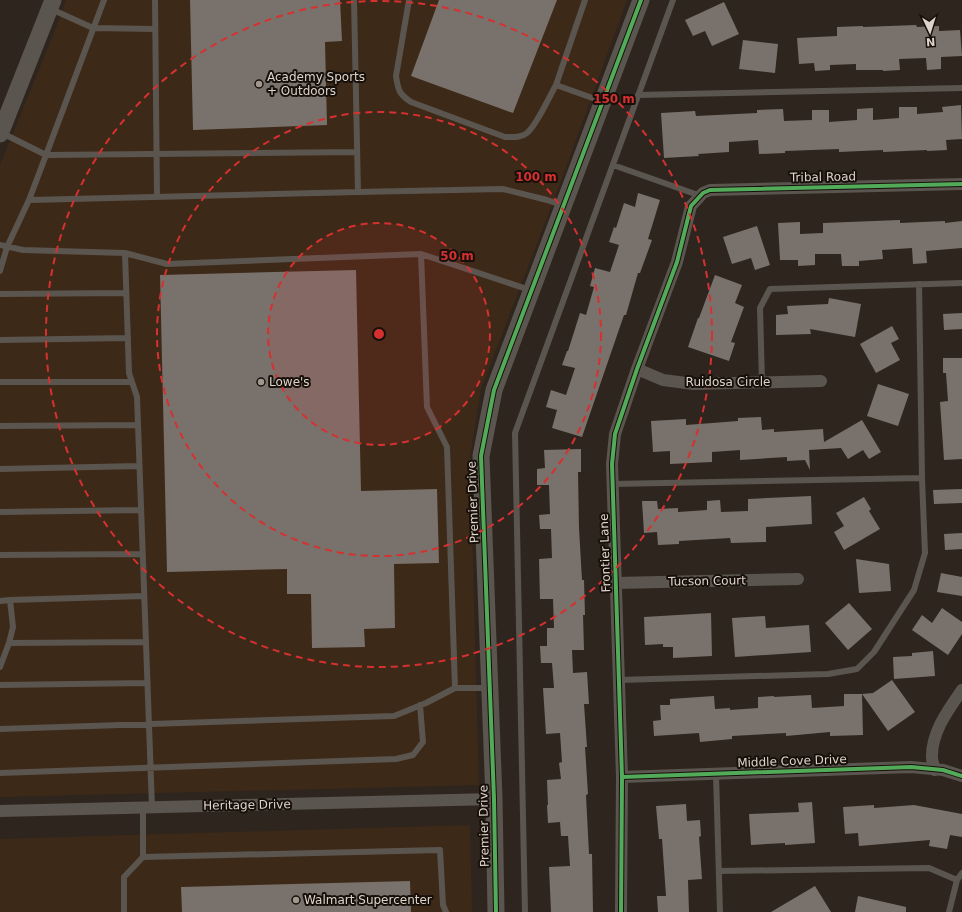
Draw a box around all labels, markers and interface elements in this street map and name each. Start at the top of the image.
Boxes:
north arrow [910,12,950,52]
text: N [926,35,936,48]
place label: Academy Sports + Outdoors [267,70,365,98]
marker: Academy Sports + Outdoors [254,79,264,89]
text: 150 m [593,92,635,106]
street label: Tribal Road [789,169,856,185]
text: 100 m [515,170,557,184]
text: 50 m [440,249,474,263]
centre of rings [372,327,386,341]
place label: Lowe's [269,375,310,389]
street label: Ruidosa Circle [686,375,770,389]
marker: Lowe's [256,377,266,387]
street label: Premier Drive [465,461,481,543]
street label: Frontier Lane [597,513,613,593]
street label: Tucson Court [667,573,746,589]
street label: Middle Cove Drive [737,752,847,770]
street label: Premier Drive [476,785,492,867]
street label: Heritage Drive [203,797,291,813]
place label: Walmart Supercenter [304,893,432,907]
marker: Walmart Supercenter [291,895,301,905]

